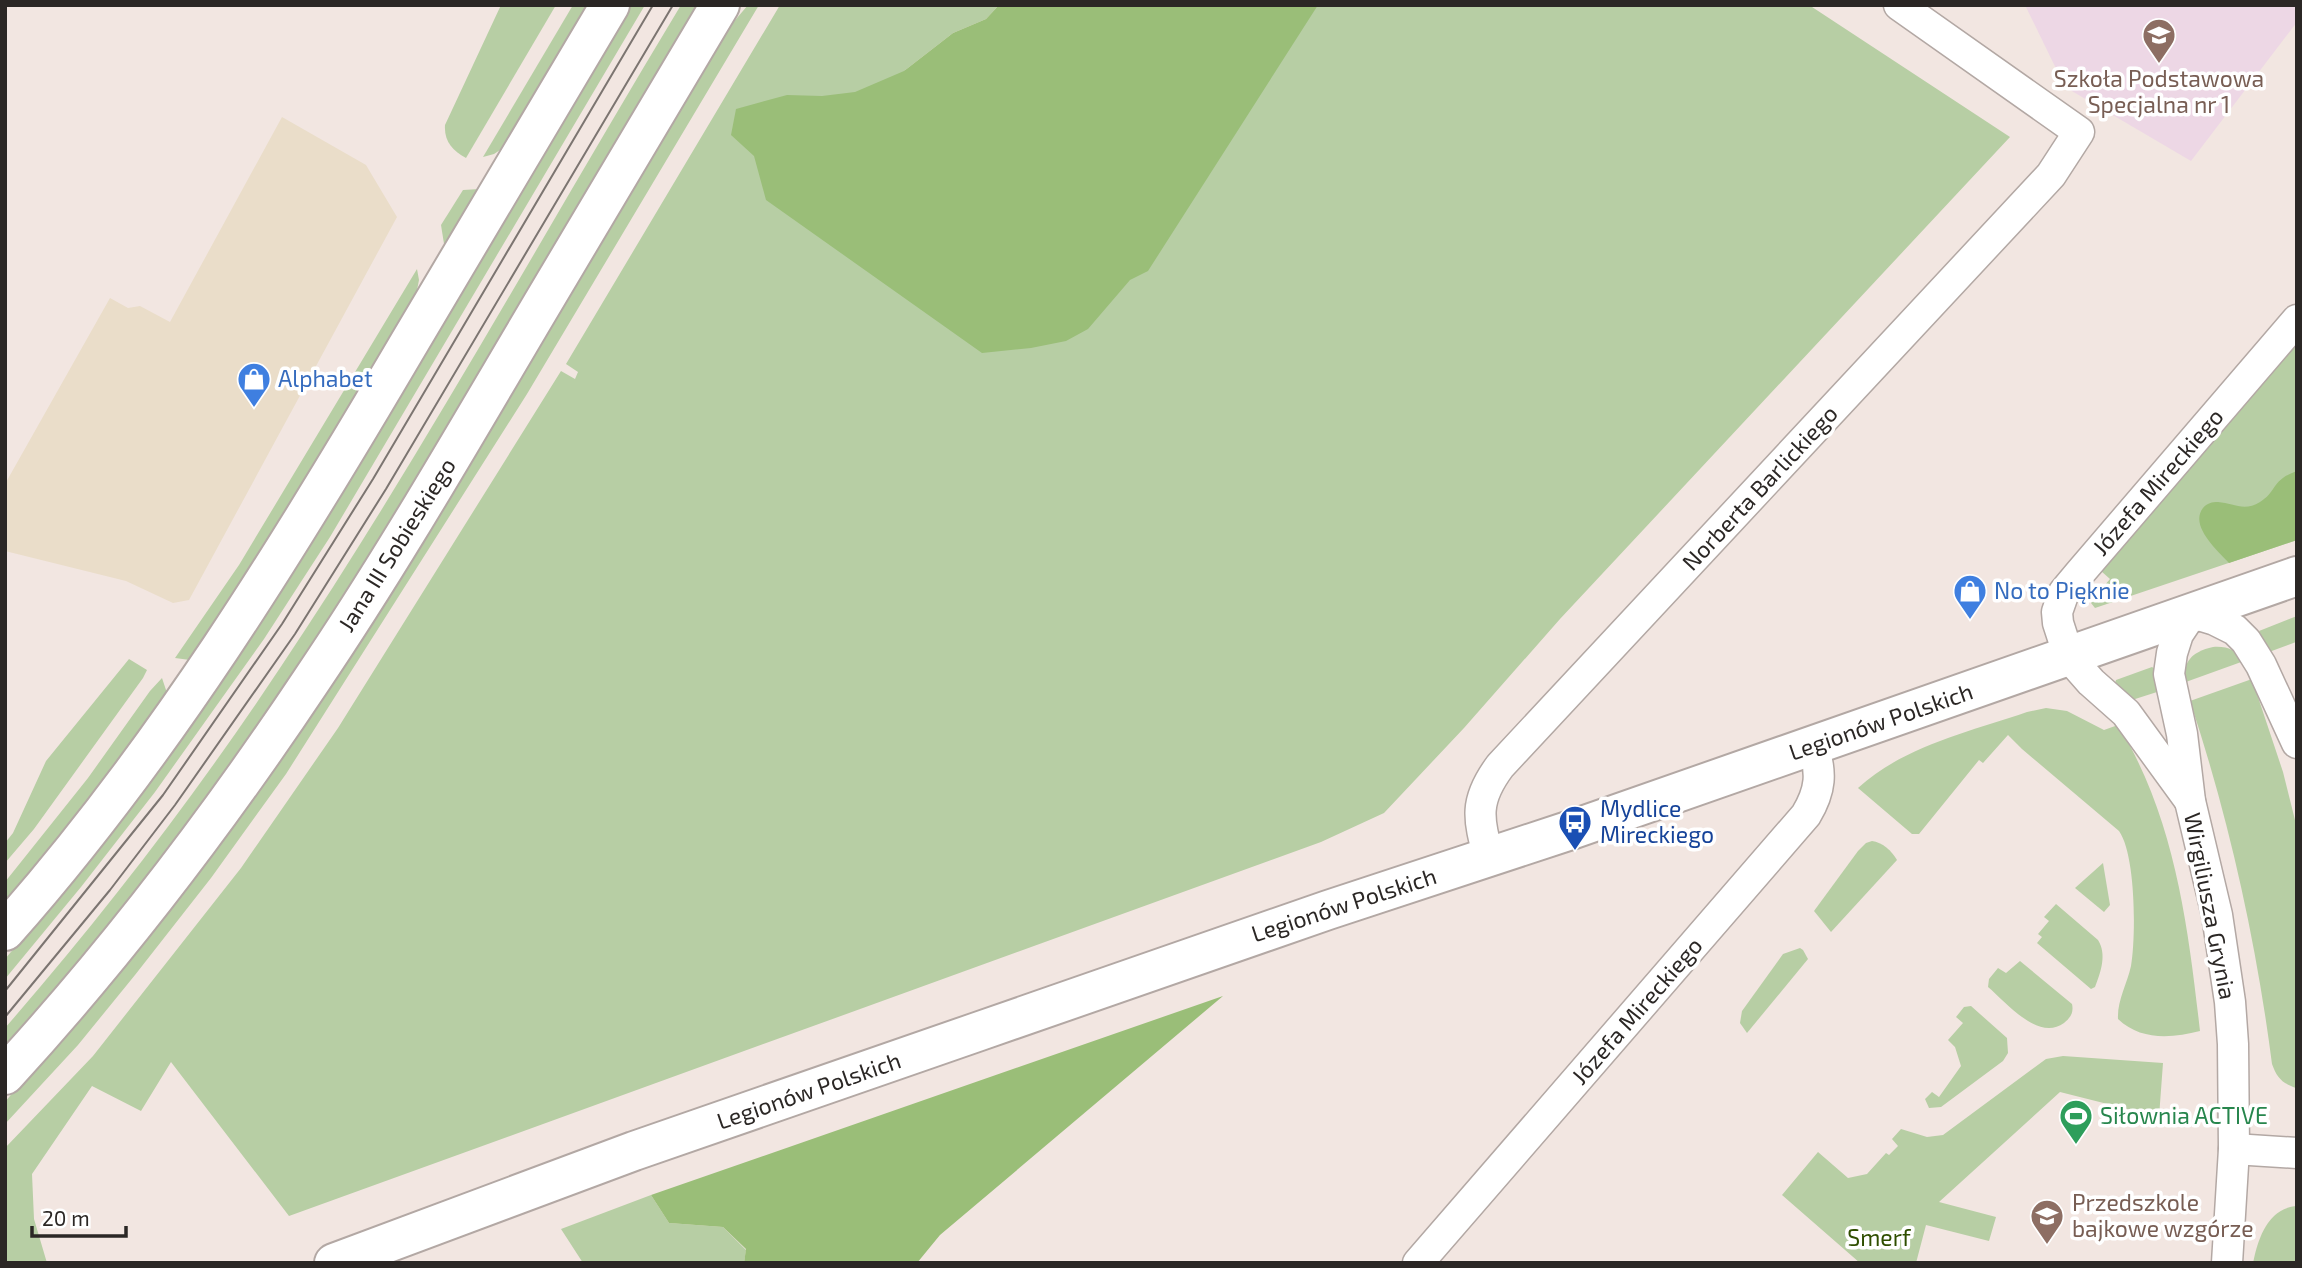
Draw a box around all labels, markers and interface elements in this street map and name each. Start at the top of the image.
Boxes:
school or university icon: Szkoła Podstawowa Specjalna nr 1 [2140,16,2178,65]
place label: Szkoła Podstawowa Specjalna nr 1 [2054,64,2264,118]
shop icon: Alphabet [235,360,273,409]
place label: Alphabet [278,364,373,392]
street label: Norberta Barlickiego [1676,399,1843,576]
street label: Józefa Mireckiego [2086,402,2229,560]
street label: Jana III Sobieskiego [332,453,461,636]
shop icon: No to Pięknie [1951,572,1989,621]
place label: No to Pięknie [1994,576,2130,604]
street label: Legionów Polskich [1785,676,1976,766]
place label: Mydlice Mireckiego [1600,794,1714,848]
bus stop icon: Mydlice Mireckiego [1556,803,1594,852]
street label: Wirgiliusza Grynia [2179,810,2243,1002]
street label: Legionów Polskich [1248,861,1440,947]
street label: Józefa Mireckiego [1565,931,1708,1089]
street label: Legionów Polskich [713,1045,904,1135]
sports icon: Siłownia ACTIVE [2057,1097,2095,1146]
place label: Siłownia ACTIVE [2100,1101,2268,1129]
place label: Przedszkole bajkowe wzgórze [2072,1188,2254,1242]
scale bar [32,1194,126,1238]
school or university icon: Przedszkole bajkowe wzgórze [2028,1197,2066,1246]
text: 20 m [42,1205,90,1230]
park label: Smerf [1847,1223,1912,1251]

